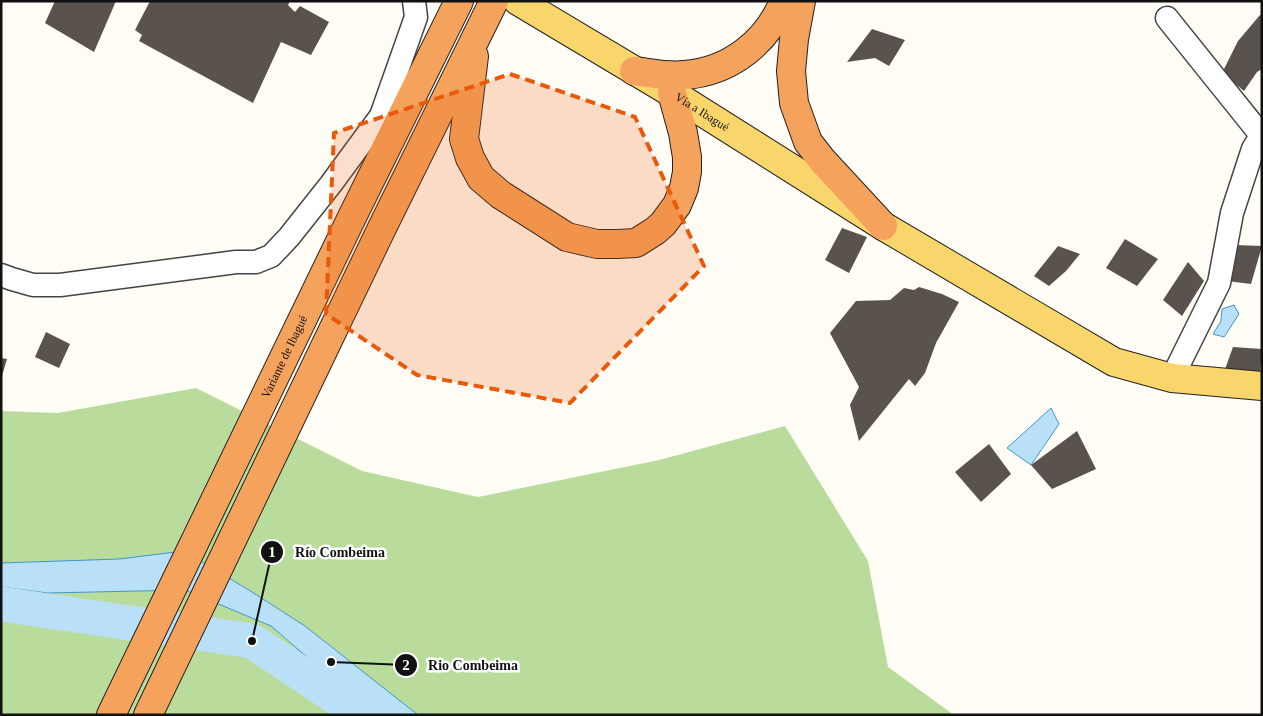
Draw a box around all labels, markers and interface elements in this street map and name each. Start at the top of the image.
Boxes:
street label: Vía a Ibagué [672,90,732,134]
street label: Variante de Ibagué [258,313,310,400]
callout: Río Combeima [260,538,395,567]
text: 1 [268,544,276,560]
text: Río Combeima [295,545,385,560]
callout: Rio Combeima [393,651,528,680]
text: 2 [402,657,410,673]
text: Rio Combeima [428,658,518,673]

